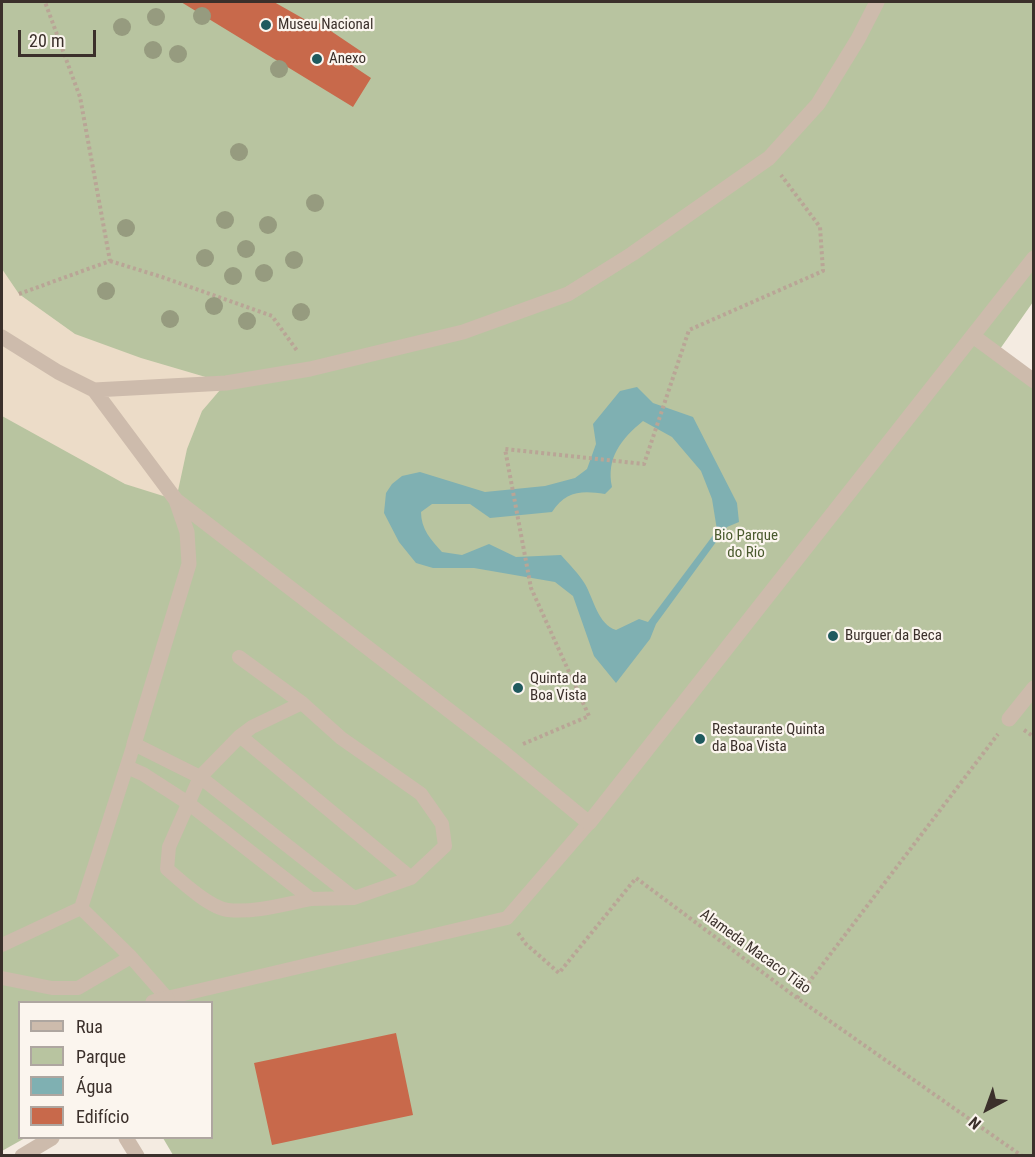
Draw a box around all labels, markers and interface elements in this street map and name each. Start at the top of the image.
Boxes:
place label: Museu Nacional [278,16,373,34]
scale bar [21,18,99,56]
marker: Museu Nacional [259,18,273,32]
text: 20 m [29,30,64,51]
place label: Anexo [329,50,366,68]
marker: Anexo [310,52,324,66]
park label: Bio Parque do Rio [714,527,778,562]
place label: Burguer da Beca [845,627,942,645]
marker: Burguer da Beca [826,629,840,643]
place label: Quinta da Boa Vista [530,670,587,705]
marker: Quinta da Boa Vista [511,681,525,695]
place label: Restaurante Quinta da Boa Vista [712,721,825,756]
marker: Restaurante Quinta da Boa Vista [693,732,707,746]
street label: Alameda Macaco Tião [696,906,814,998]
legend [18,1001,213,1139]
text: Rua [76,1016,103,1037]
text: Parque [76,1046,126,1067]
text: Água [76,1076,113,1097]
north arrow [957,1079,1017,1139]
text: Edifício [76,1106,129,1127]
text: N [965,1113,985,1133]

